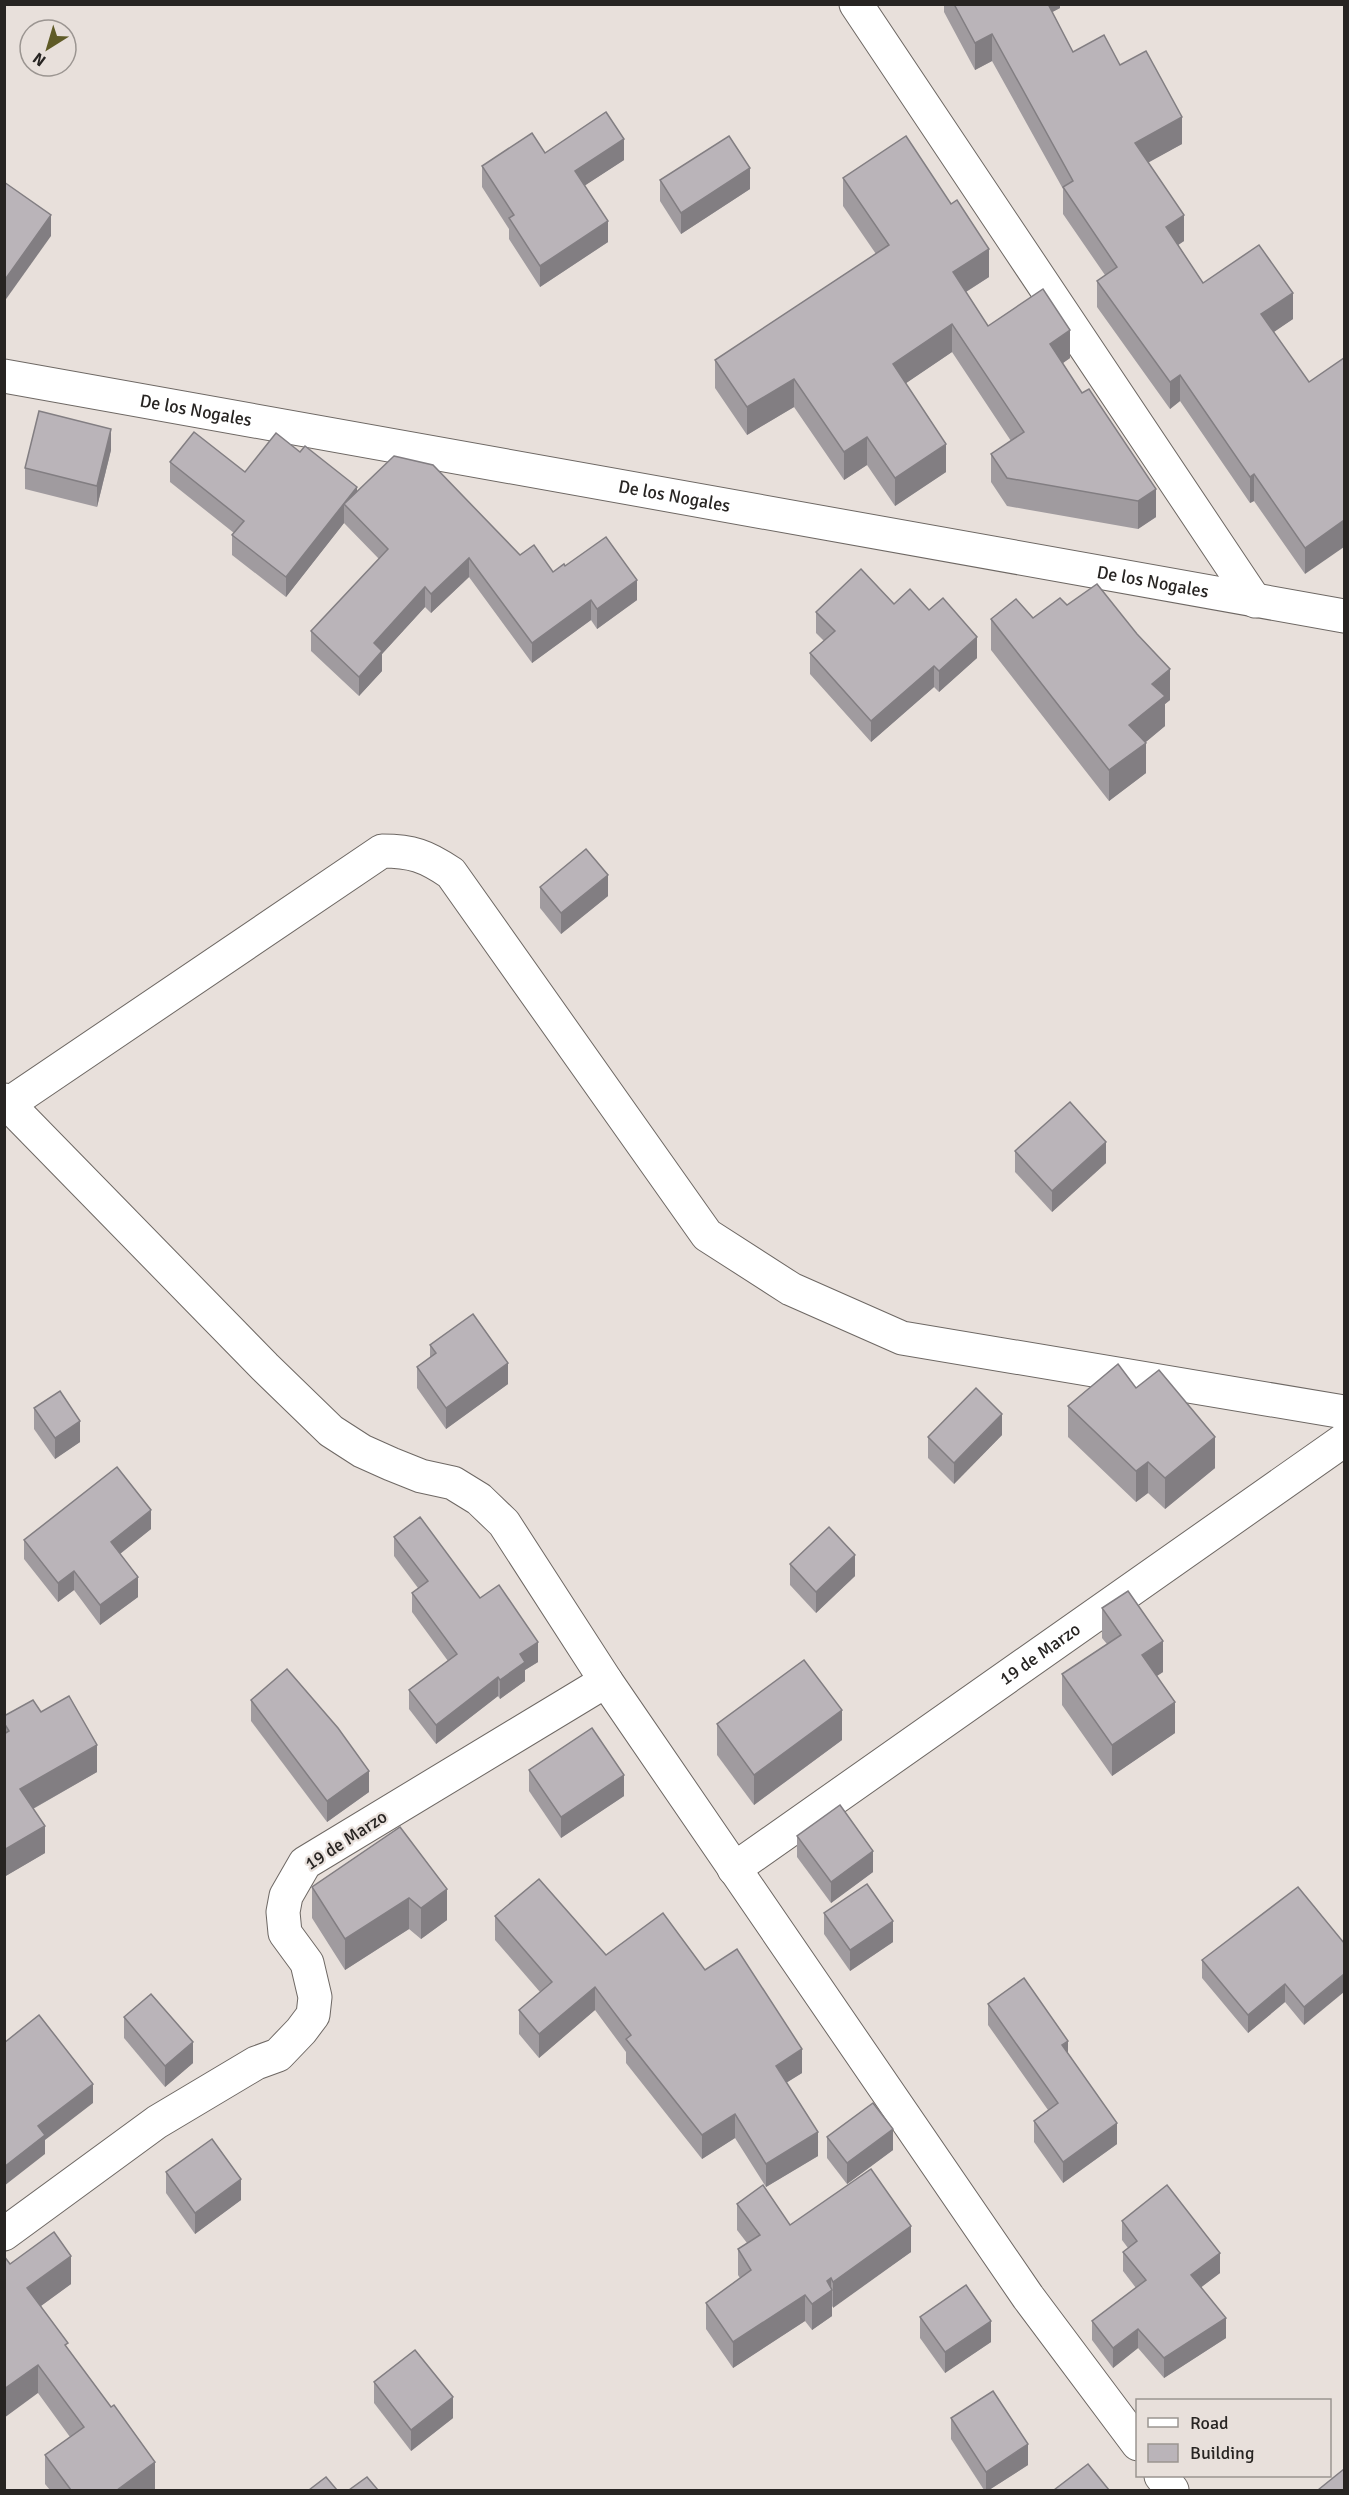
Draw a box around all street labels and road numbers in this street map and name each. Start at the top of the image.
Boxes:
street label: De los Nogales [138,390,254,431]
street label: De los Nogales [617,475,732,517]
street label: De los Nogales [1095,561,1211,603]
street label: 19 de Marzo [995,1618,1085,1690]
street label: 19 de Marzo [301,1805,391,1875]

